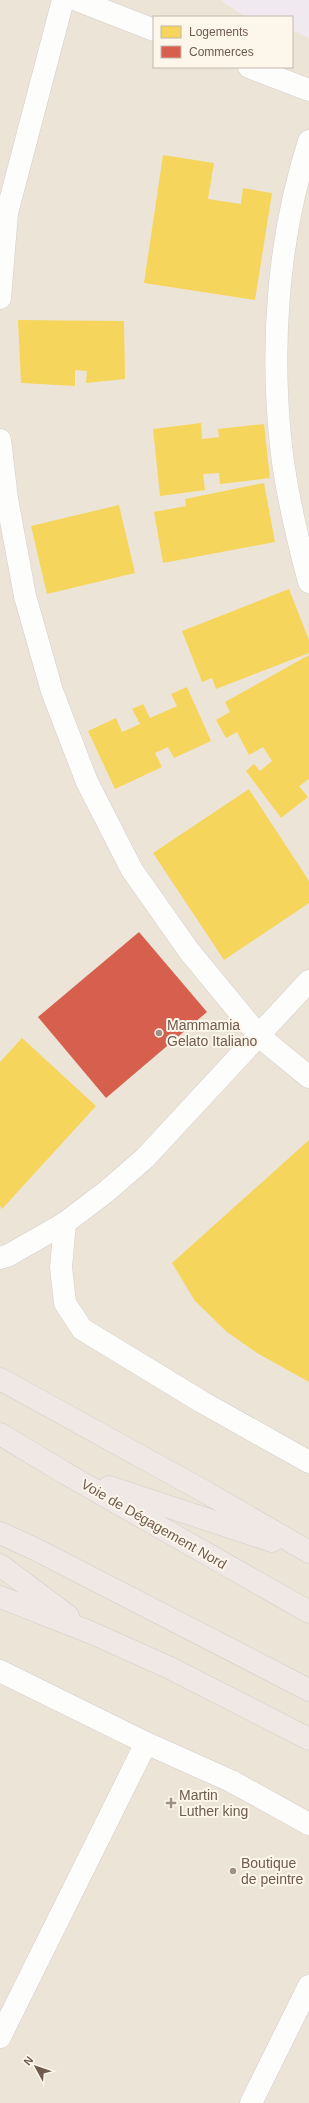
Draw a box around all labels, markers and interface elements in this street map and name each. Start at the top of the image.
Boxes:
legend [153,16,293,68]
text: Logements [189,25,248,39]
text: Commerces [189,45,254,59]
place label: Mammamia Gelato Italiano [167,1017,257,1049]
marker: Mammamia Gelato Italiano [154,1028,164,1038]
street label: Voie de Dégagement Nord [79,1476,229,1572]
place label: Martin Luther king [179,1787,248,1819]
marker: Martin Luther king [166,1798,176,1808]
place label: Boutique de peintre [241,1855,303,1887]
marker: Boutique de peintre [228,1866,238,1876]
north arrow [16,2047,56,2087]
text: N [21,2054,36,2067]

